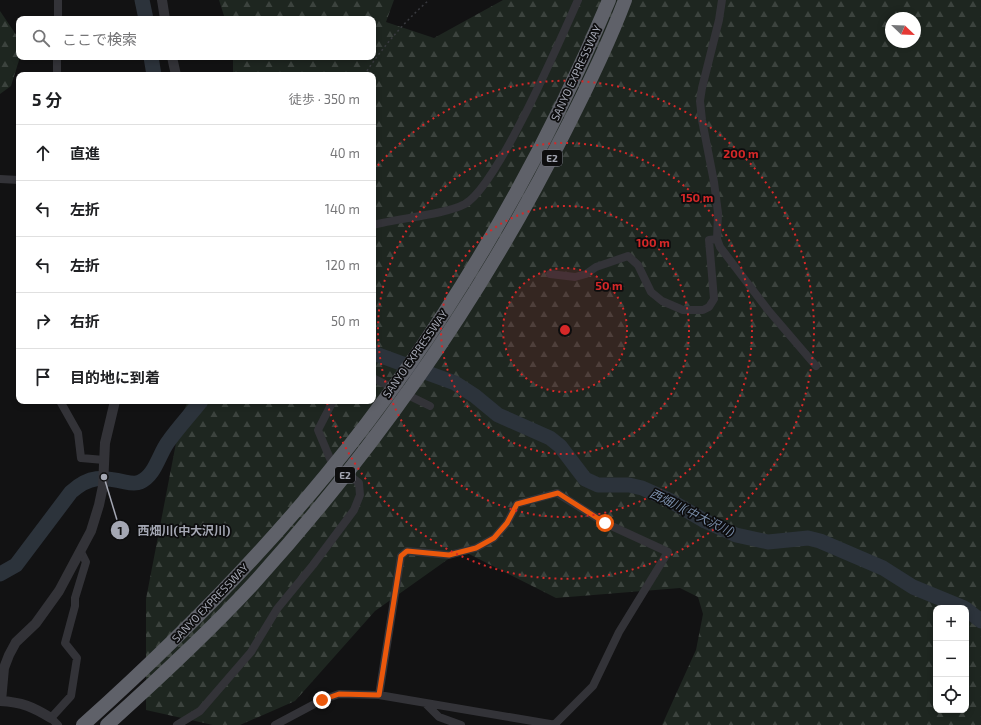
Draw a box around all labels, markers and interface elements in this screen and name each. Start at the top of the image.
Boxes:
north arrow [885,12,921,48]
search box [16,16,376,60]
street label: SANYO EXPRESSWAY [548,22,604,123]
icon: search [30,27,52,49]
text: ここで検索 [62,30,137,48]
text: 5 分 [32,89,62,109]
text: 徒歩 · 350 m [289,91,360,107]
icon: ahead [32,142,54,164]
text: 直進 [70,144,100,162]
text: 40 m [330,145,360,161]
text: 200 m [723,146,759,160]
road number: E2 [542,150,562,166]
text: 150 m [681,190,713,204]
icon: left [32,198,54,220]
text: 左折 [70,200,100,218]
text: 140 m [325,201,360,217]
text: 100 m [636,235,670,249]
icon: left [32,254,54,276]
text: 左折 [70,256,100,274]
text: 120 m [325,257,360,273]
text: 50 m [595,278,623,292]
street label: SANYO EXPRESSWAY [379,307,450,400]
icon: right [32,310,54,332]
text: 右折 [70,312,100,330]
text: 50 m [331,313,360,329]
centre of rings [558,323,572,337]
icon: arrive [32,366,54,388]
text: 目的地に到着 [70,368,160,386]
road number: E2 [335,467,355,483]
water label: 西畑川(中大沢川) [648,486,738,539]
route start [596,514,614,532]
callout: 西畑川(中大沢川) [110,518,239,542]
text: 1 [117,523,123,537]
text: 西畑川(中大沢川) [138,523,230,537]
street label: SANYO EXPRESSWAY [169,560,251,645]
map controls [933,605,969,713]
button: + [933,605,969,641]
button: − [933,641,969,677]
button: locate [933,677,969,713]
route end [313,691,331,709]

